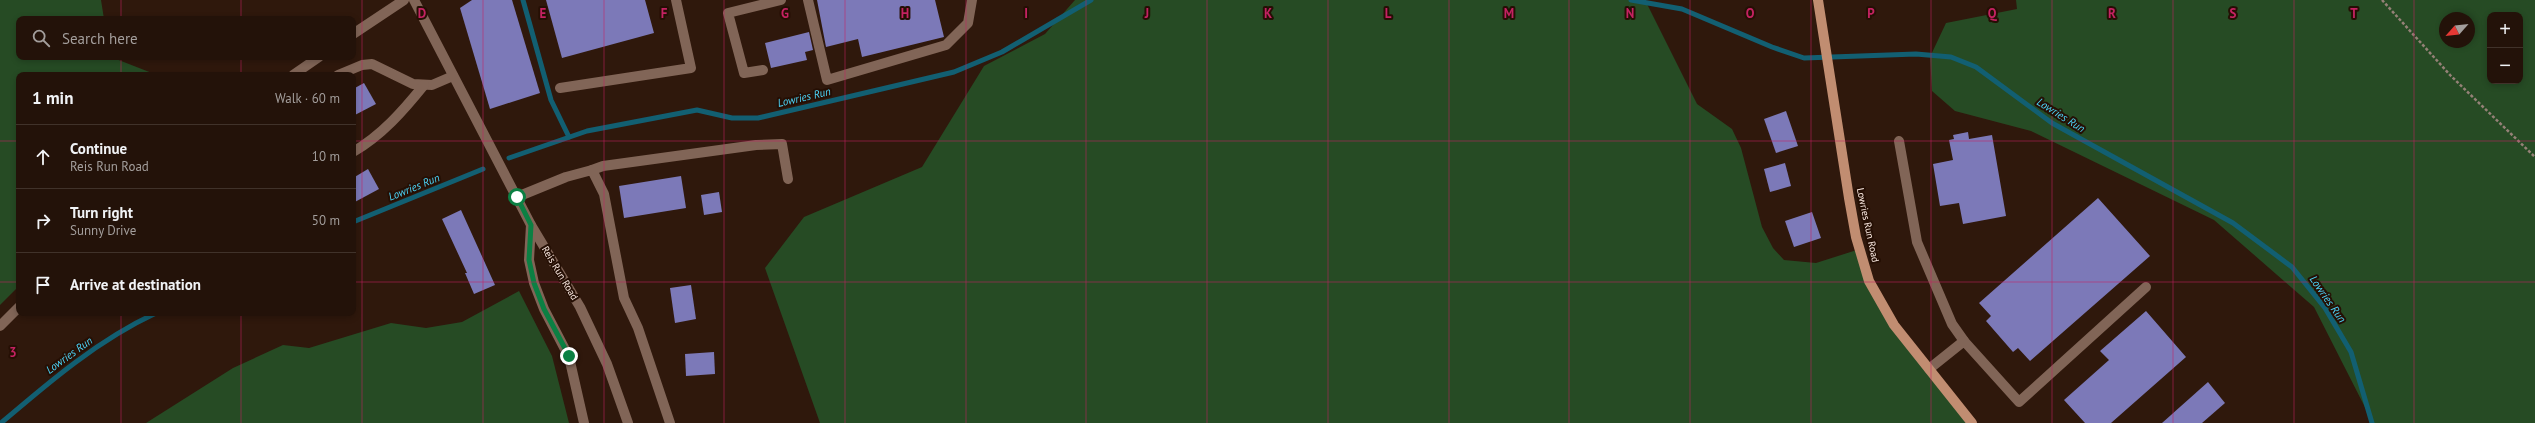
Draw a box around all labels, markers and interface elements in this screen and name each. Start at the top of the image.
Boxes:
text: D [418,5,426,22]
text: E [540,5,547,22]
text: F [661,5,668,22]
text: G [781,5,789,22]
text: H [901,5,909,22]
text: I [1024,5,1028,22]
text: J [1144,5,1149,22]
text: K [1264,5,1272,22]
text: L [1385,5,1392,22]
text: M [1504,5,1514,22]
text: N [1626,5,1634,22]
text: O [1746,5,1755,22]
text: P [1867,5,1875,22]
text: Q [1988,5,1998,22]
text: R [2108,5,2116,22]
text: S [2230,5,2237,22]
text: T [2350,5,2358,22]
north arrow [2439,12,2475,48]
map controls [2487,12,2523,84]
button: + [2487,12,2523,48]
search box [16,16,356,60]
icon: search [30,27,52,49]
text: Search here [62,29,138,48]
button: − [2487,48,2523,84]
water label: Lowries Run [776,84,832,110]
text: 1 min [32,87,73,109]
text: Walk · 60 m [275,90,340,107]
water label: Lowries Run [2034,95,2088,135]
text: Continue [70,139,127,158]
icon: ahead [32,146,54,168]
text: 10 m [312,148,340,165]
text: Reis Run Road [70,158,149,175]
water label: Lowries Run [386,170,442,204]
street label: Lowries Run Road [1854,187,1882,263]
route start [508,188,526,206]
text: Turn right [70,203,133,222]
icon: right [32,210,54,232]
text: 50 m [312,212,340,229]
text: Sunny Drive [70,222,136,239]
street label: Reis Run Road [539,244,581,302]
water label: Lowries Run [2307,273,2349,325]
icon: arrive [32,274,54,296]
text: Arrive at destination [70,275,201,294]
water label: Lowries Run [43,333,95,377]
text: 3 [9,344,17,361]
route end [560,347,578,365]

